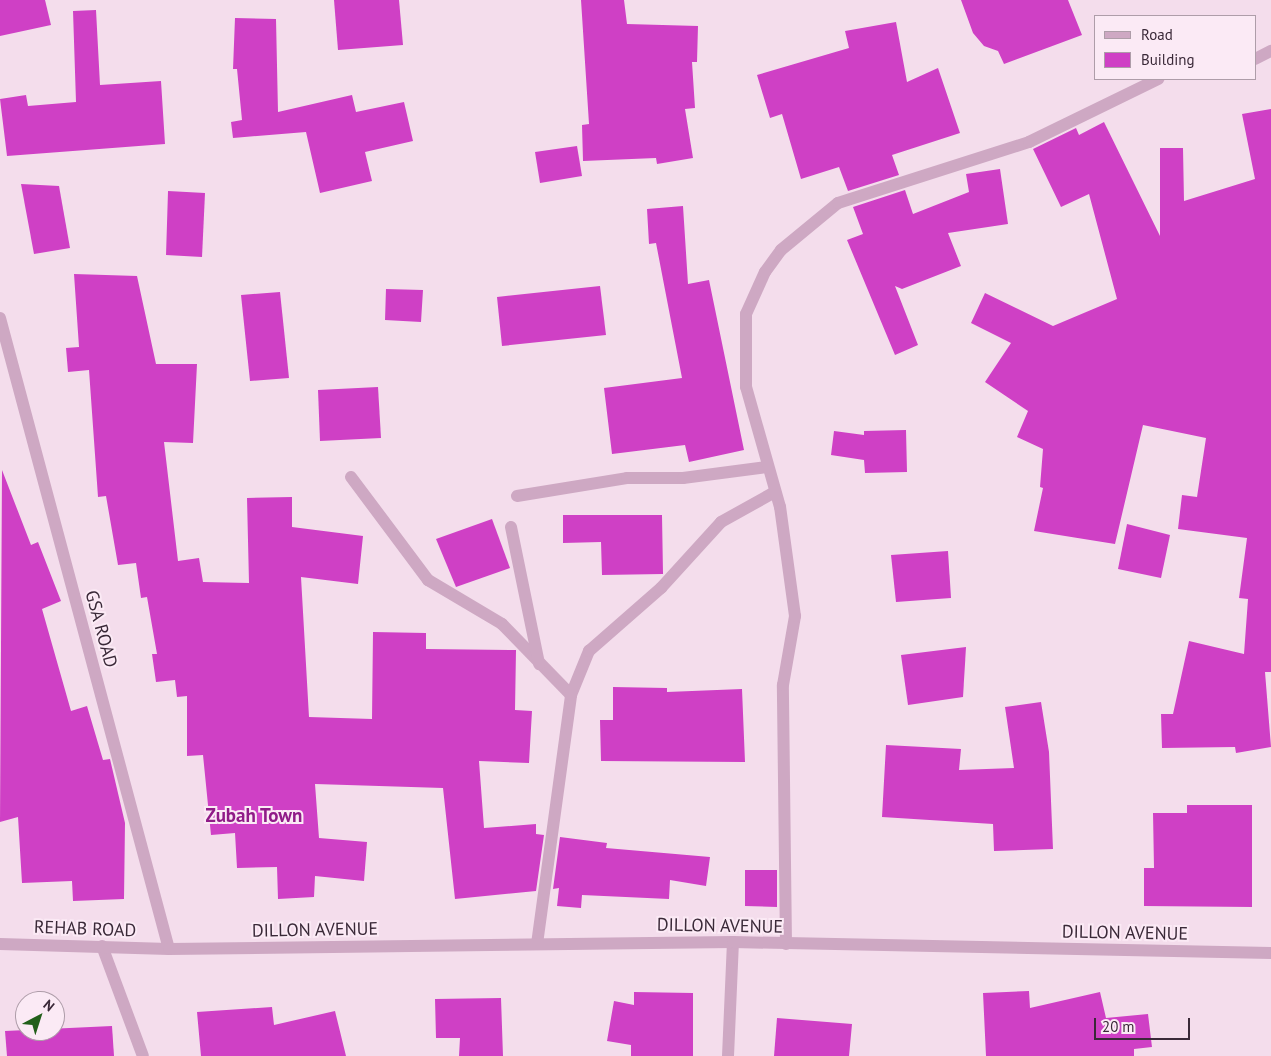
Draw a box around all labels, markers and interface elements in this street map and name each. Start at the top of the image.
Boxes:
legend [1094,15,1256,80]
text: Road [1141,25,1173,44]
text: Building [1141,50,1195,69]
street label: GSA ROAD [80,588,122,670]
district label: Zubah Town [205,805,303,827]
street label: DILLON AVENUE [656,914,784,938]
street label: REHAB ROAD [33,916,137,942]
street label: DILLON AVENUE [251,918,379,942]
street label: DILLON AVENUE [1061,921,1189,945]
north arrow [15,991,65,1041]
text: N [40,995,58,1015]
scale bar [1096,1008,1192,1040]
text: 20 m [1102,1017,1135,1036]

